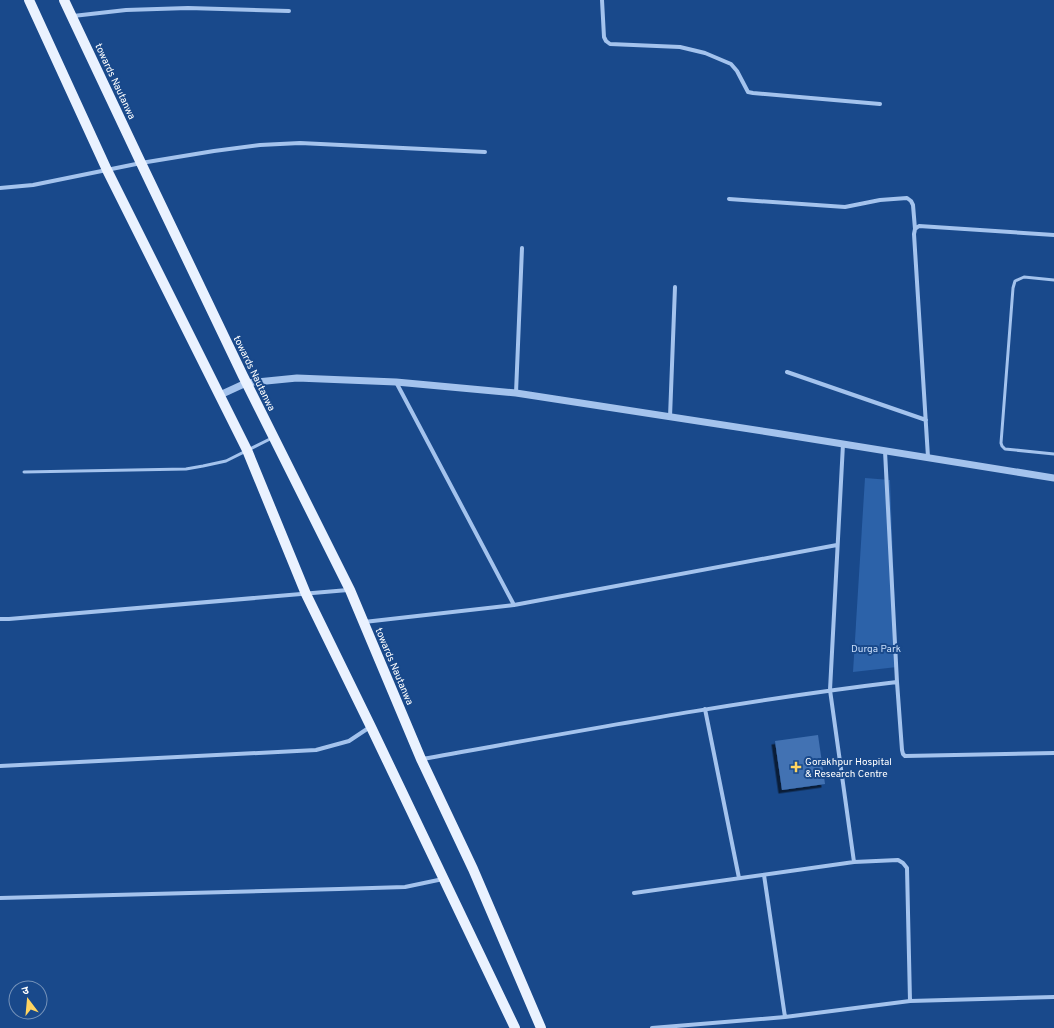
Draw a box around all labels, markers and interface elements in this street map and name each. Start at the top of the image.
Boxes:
street label: towards Nautanwa [91,42,138,122]
street label: towards Nautanwa [230,334,278,414]
street label: towards Nautanwa [372,626,416,707]
park label: Durga Park [851,643,901,656]
place label: Gorakhpur Hospital & Research Centre [805,756,892,781]
marker: Gorakhpur Hospital & Research Centre [790,761,802,773]
north arrow [8,980,48,1020]
text: उ [20,984,31,999]

